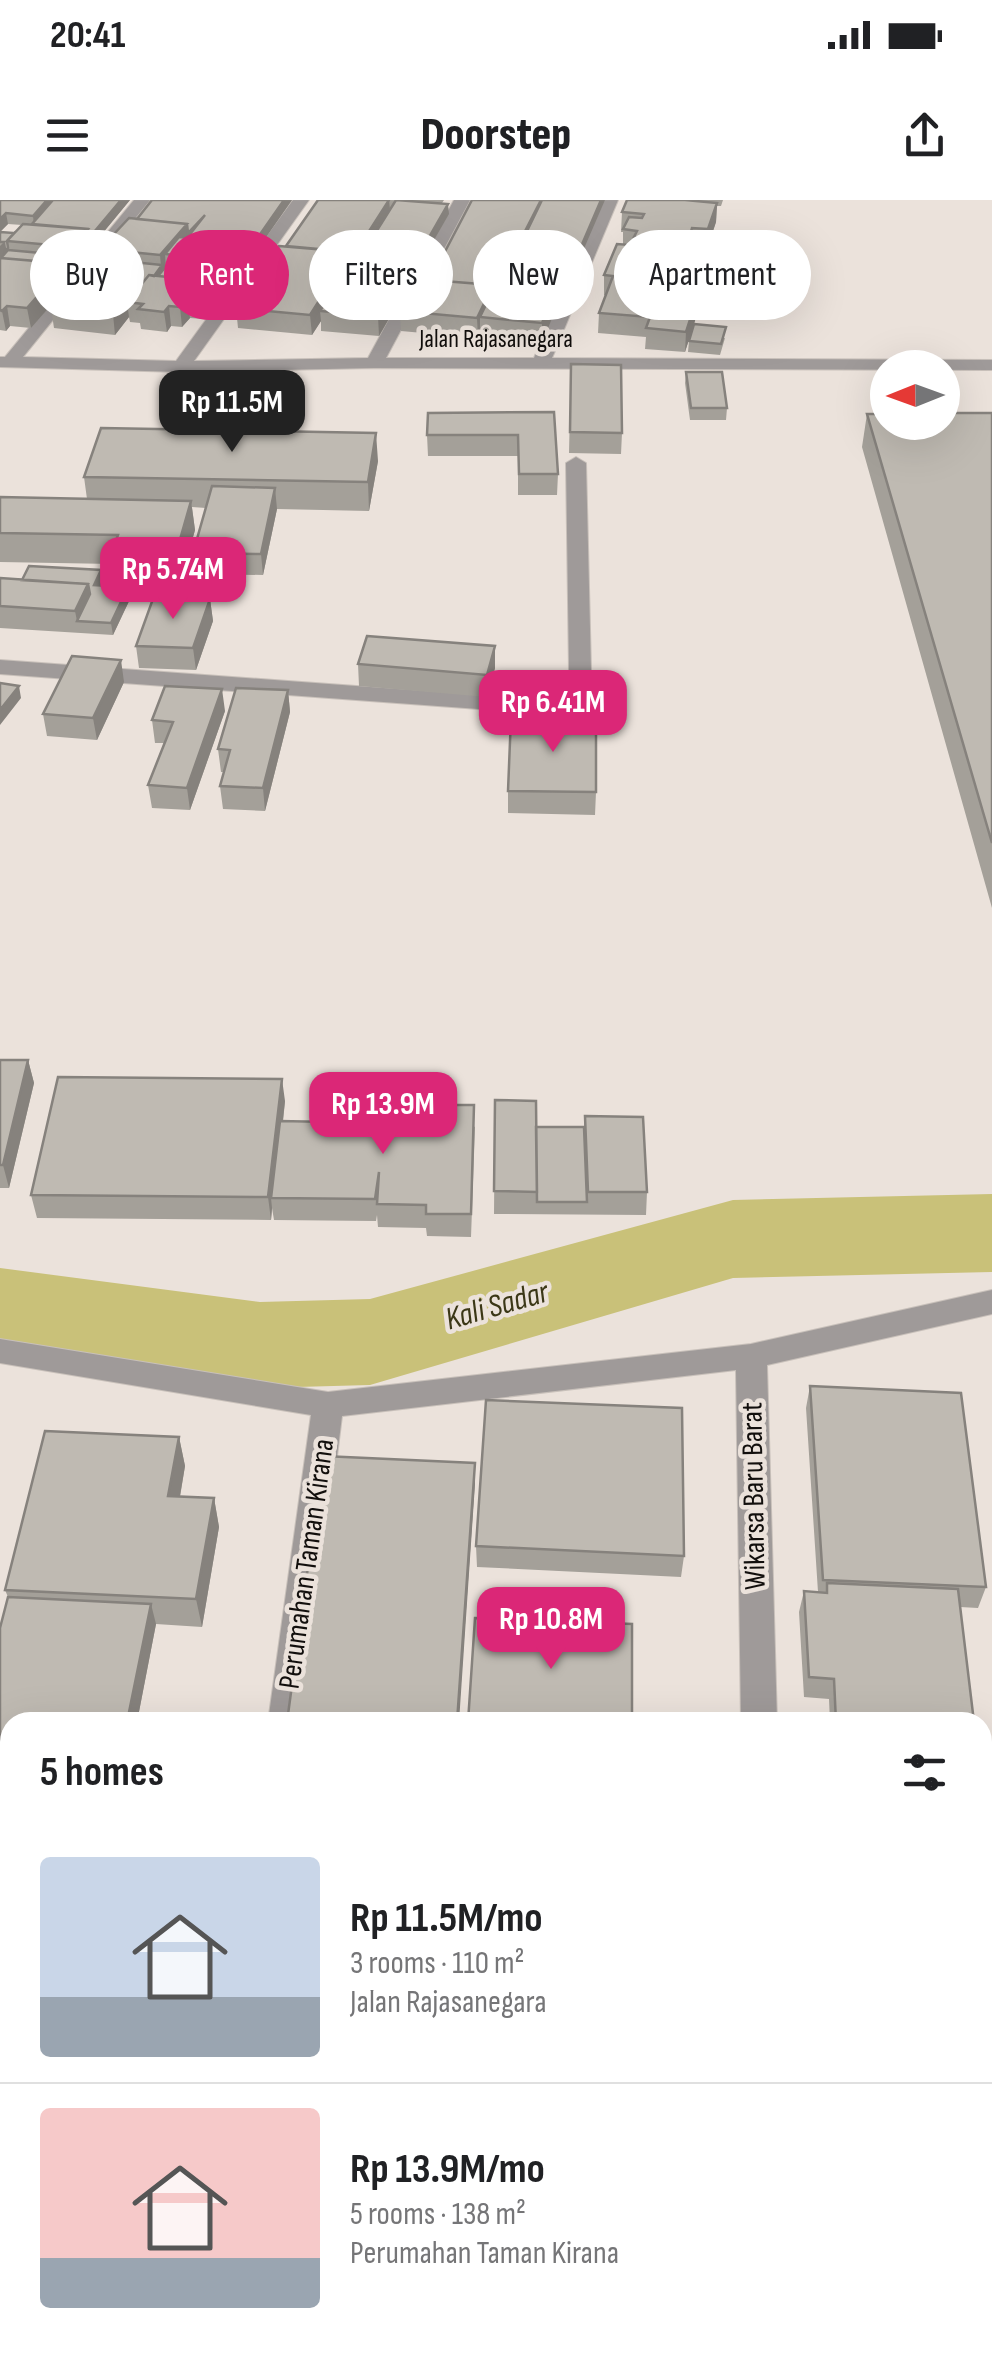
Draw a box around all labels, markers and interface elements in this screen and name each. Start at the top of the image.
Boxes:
text: 20:41 [50,13,125,58]
icon: menu [40,108,95,163]
text: Doorstep [421,108,571,163]
icon: share [897,108,952,163]
chip: Buy [30,230,144,320]
chip: Rent [164,230,289,320]
chip: Filters [309,230,453,320]
chip: New [473,230,594,320]
chip: Apartment [614,230,811,320]
street label: Jalan Rajasanegara [418,324,573,355]
north arrow [870,350,960,440]
map controls [870,350,960,440]
pin: Rp 11.5M [129,370,335,455]
text: Rp 11.5M [181,383,283,422]
pin: Rp 5.74M [70,537,276,622]
text: Rp 5.74M [122,550,224,589]
pin: Rp 6.41M [450,670,656,755]
text: Rp 6.41M [501,683,605,722]
pin: Rp 13.9M [280,1072,486,1157]
text: Rp 13.9M [331,1085,435,1124]
water label: Kali Sadar [441,1272,554,1339]
street label: Wikarsa Baru Barat [734,1402,774,1590]
street label: Perumahan Taman Kirana [272,1437,342,1691]
pin: Rp 10.8M [448,1587,654,1672]
text: Rp 10.8M [499,1600,603,1639]
icon: filters [897,1745,952,1800]
text: 5 homes [40,1747,164,1798]
text: Rp 11.5M/mo [350,1893,543,1944]
icon: home [120,1897,240,2017]
text: 3 rooms · 110 m² [350,1944,525,1983]
text: Jalan Rajasanegara [350,1983,547,2022]
text: Rp 13.9M/mo [350,2144,545,2195]
icon: home [120,2148,240,2268]
text: 5 rooms · 138 m² [350,2195,526,2234]
text: Perumahan Taman Kirana [350,2234,619,2273]

